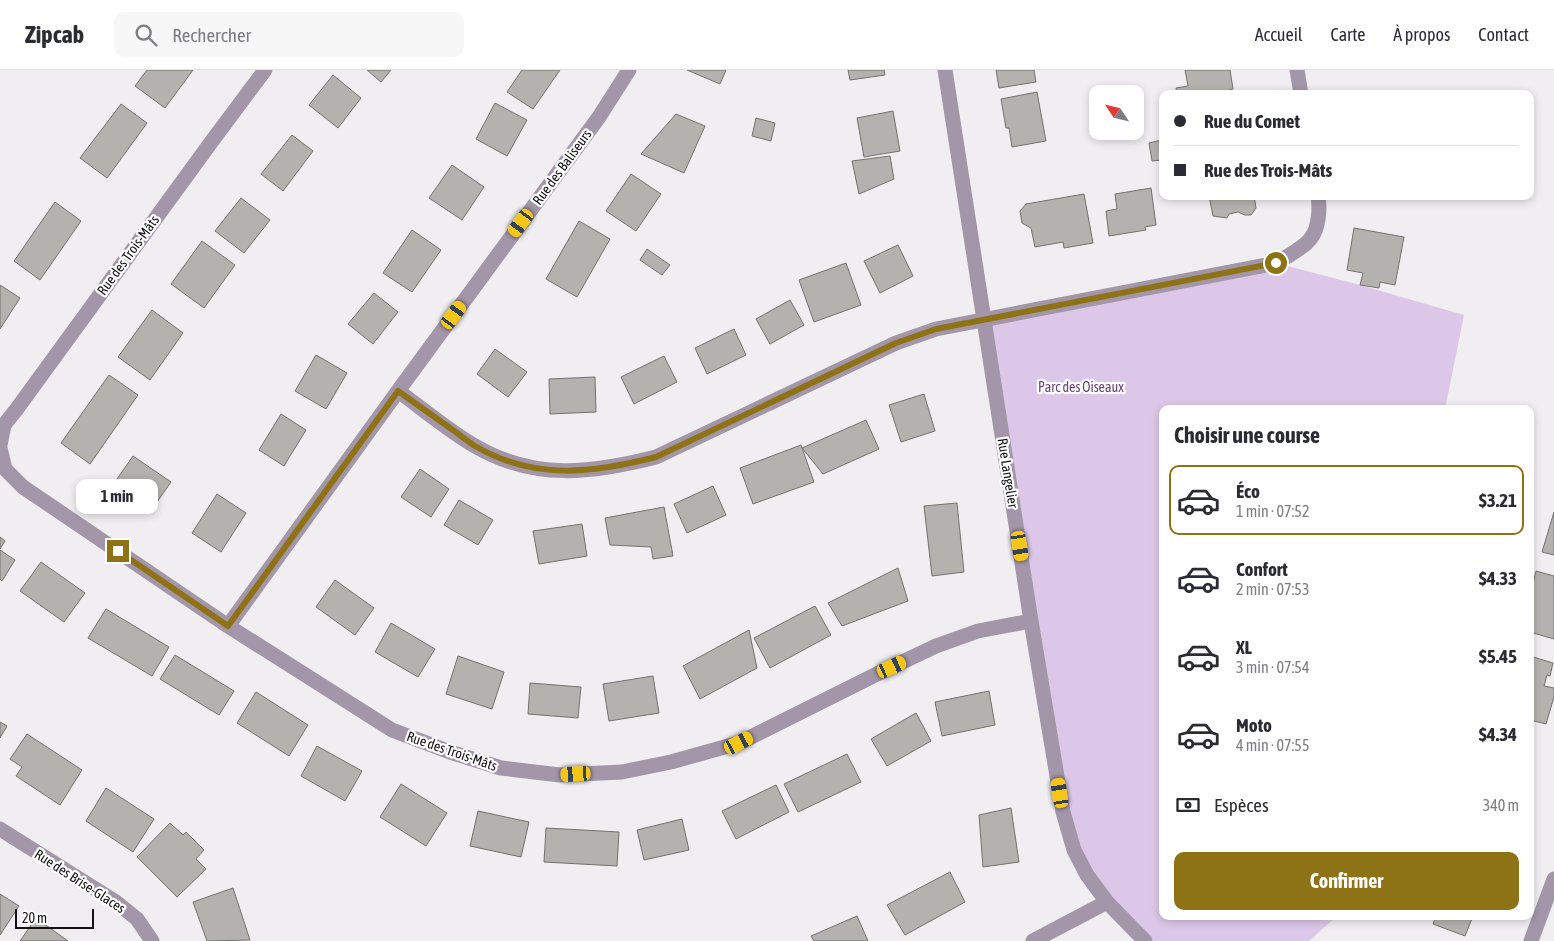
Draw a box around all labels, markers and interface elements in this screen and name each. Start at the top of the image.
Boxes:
search box [114,12,464,57]
text: Zipcab [25,21,84,48]
icon: search [132,21,160,49]
text: Rechercher [172,24,251,46]
text: Accueil [1255,24,1303,45]
text: Carte [1331,24,1365,45]
text: À propos [1393,24,1450,45]
text: Contact [1478,24,1529,45]
north arrow [1089,85,1144,140]
map controls [1089,85,1144,140]
text: Rue du Comet [1204,110,1300,132]
street label: Rue des Baliseurs [529,126,595,208]
text: Rue des Trois-Mâts [1204,159,1332,181]
car [506,206,535,240]
street label: Rue des Trois-Mâts [94,212,162,298]
route start [1265,252,1287,274]
car [439,298,468,332]
park label: Parc des Oiseaux [1038,379,1124,395]
text: Choisir une course [1174,422,1320,448]
street label: Rue Langelier [995,437,1022,510]
callout: 1 min [77,478,159,514]
icon: car [1176,478,1221,523]
text: Éco [1236,480,1260,502]
text: 1 min [101,487,133,505]
text: $3.21 [1479,489,1517,511]
text: 1 min · 07:52 [1236,502,1309,520]
car [1010,530,1029,562]
route end [107,540,129,562]
icon: car [1176,556,1221,601]
text: Confort [1236,558,1288,580]
text: $4.33 [1479,567,1517,589]
text: 2 min · 07:53 [1236,580,1309,598]
icon: car [1176,634,1221,679]
text: XL [1236,636,1252,658]
text: $5.45 [1479,645,1517,667]
car [875,654,908,680]
text: 3 min · 07:54 [1236,658,1309,676]
icon: car [1176,712,1221,757]
text: Moto [1236,714,1272,736]
text: $4.34 [1479,723,1517,745]
street label: Rue des Trois-Mâts [405,728,499,774]
car [722,730,755,756]
text: 4 min · 07:55 [1236,736,1309,754]
car [560,766,591,782]
car [1050,777,1069,809]
icon: cash [1174,791,1202,819]
text: Espèces [1214,794,1269,816]
text: 340 m [1483,796,1519,814]
street label: Rue des Brise-Glaces [32,846,128,916]
button: Confirmer [1174,852,1519,910]
scale bar [15,906,94,929]
text: 20 m [22,910,47,926]

